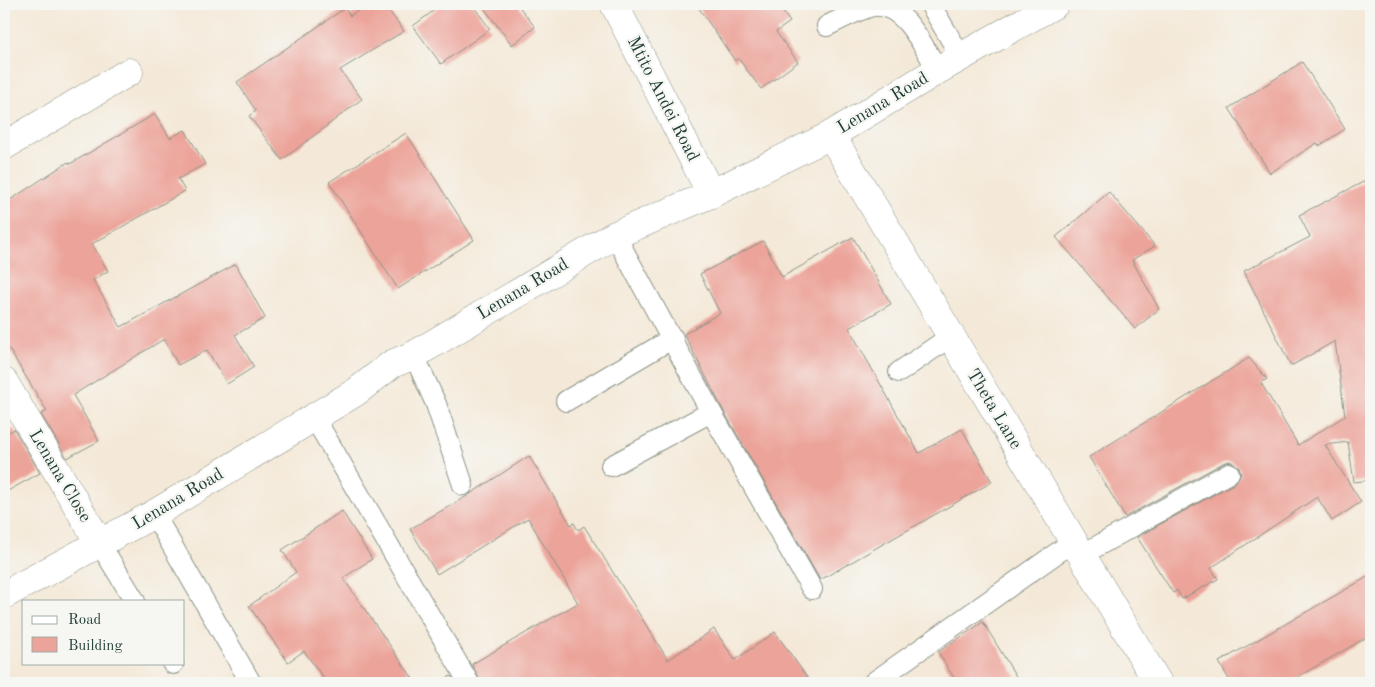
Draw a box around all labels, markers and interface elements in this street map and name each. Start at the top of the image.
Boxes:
street label: Mtito Andei Road [624,34,702,164]
street label: Lenana Road [834,69,932,137]
street label: Lenana Road [474,255,572,323]
street label: Theta Lane [963,366,1025,452]
street label: Lenana Close [25,427,95,525]
street label: Lenana Road [129,465,227,533]
legend [22,600,185,664]
text: Road [68,613,102,628]
text: Building [68,639,123,654]

